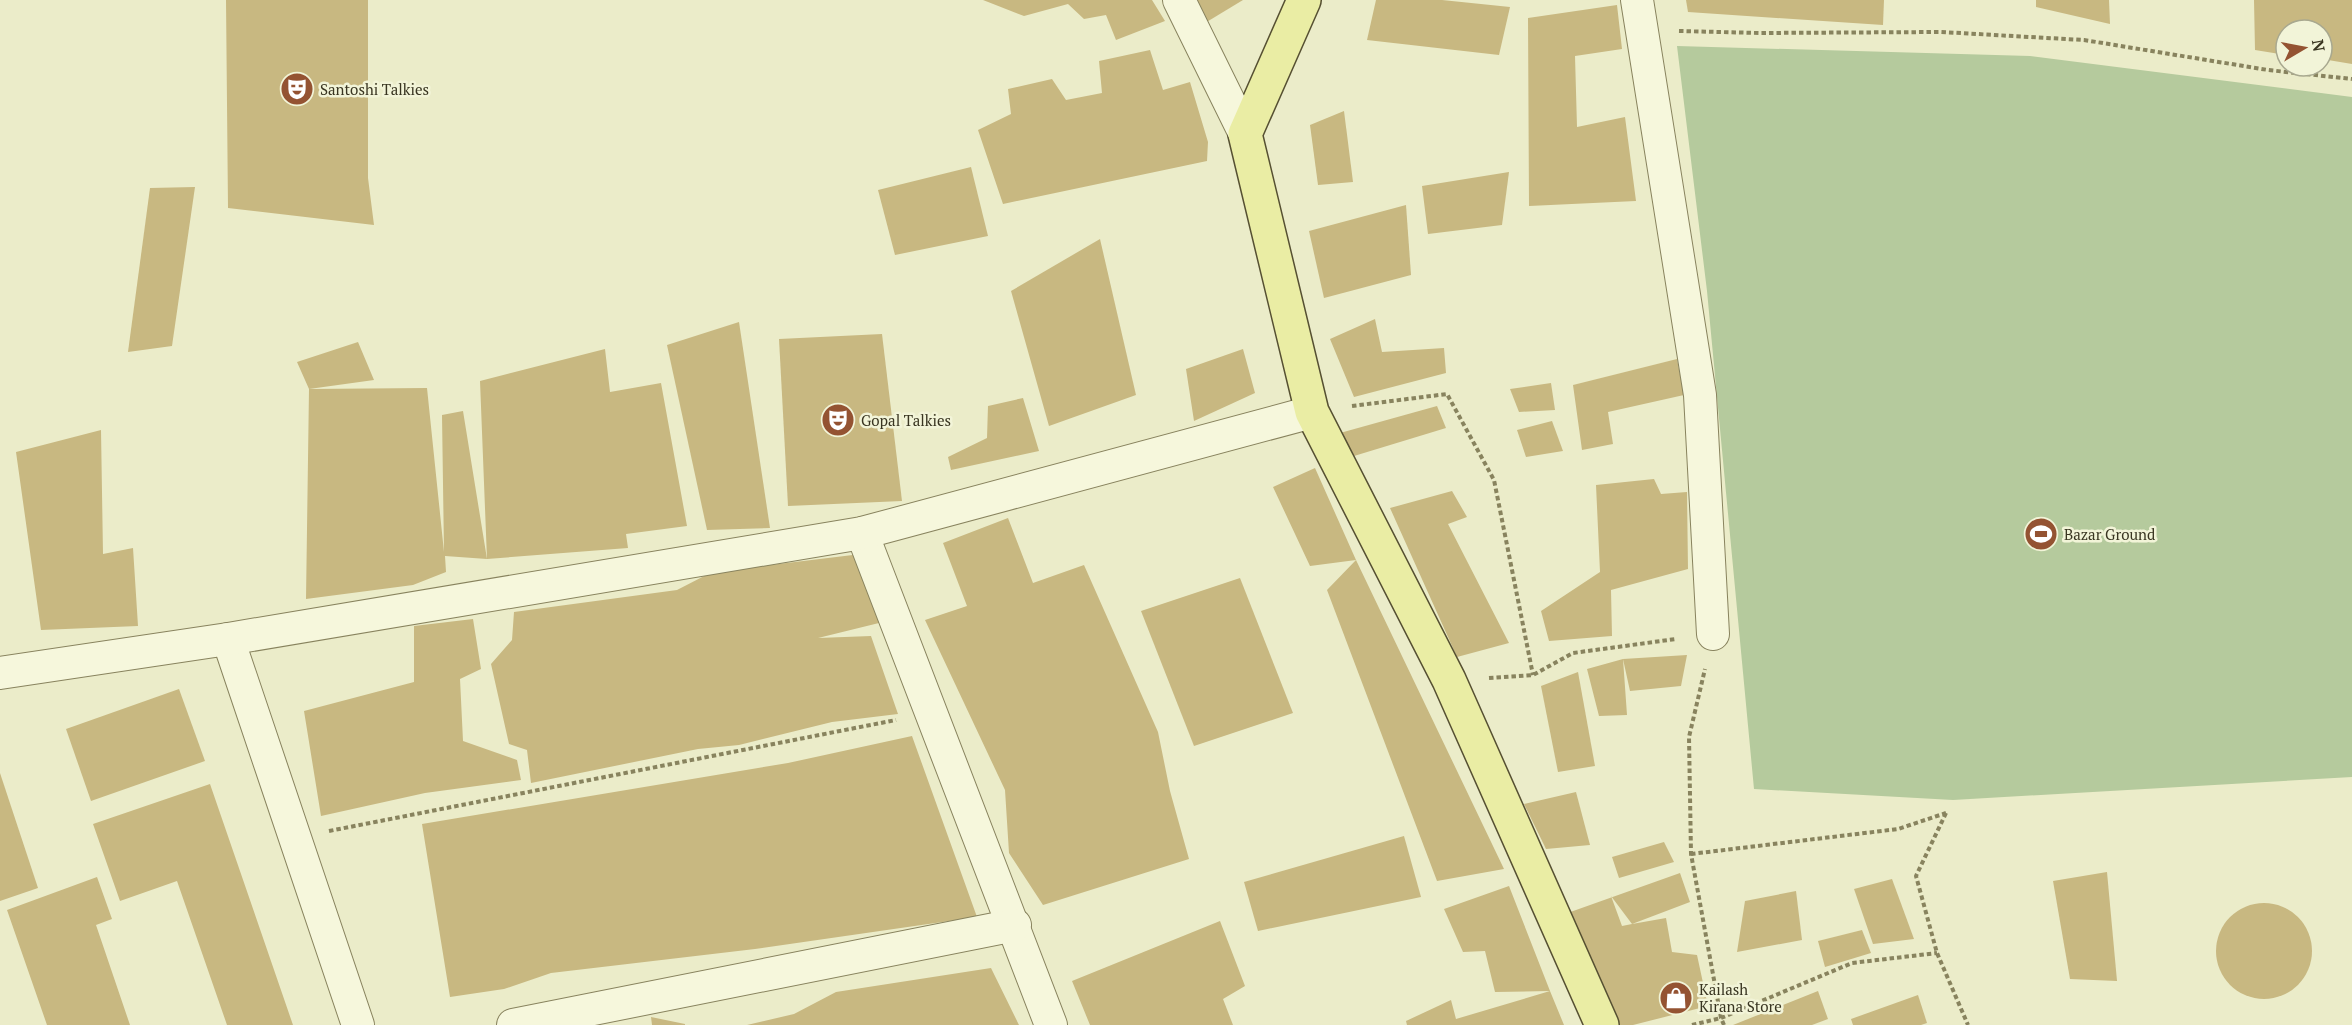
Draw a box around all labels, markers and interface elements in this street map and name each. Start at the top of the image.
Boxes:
north arrow [2274,18,2334,78]
text: N [2307,38,2331,53]
theatre icon: Santoshi Talkies [279,71,315,107]
place label: Santoshi Talkies [320,79,429,99]
theatre icon: Gopal Talkies [820,402,856,438]
place label: Gopal Talkies [861,410,951,430]
sports icon: Bazar Ground [2023,516,2059,552]
place label: Bazar Ground [2064,524,2155,544]
place label: Kailash Kirana Store [1699,979,1782,1016]
shop icon: Kailash Kirana Store [1658,980,1694,1016]

